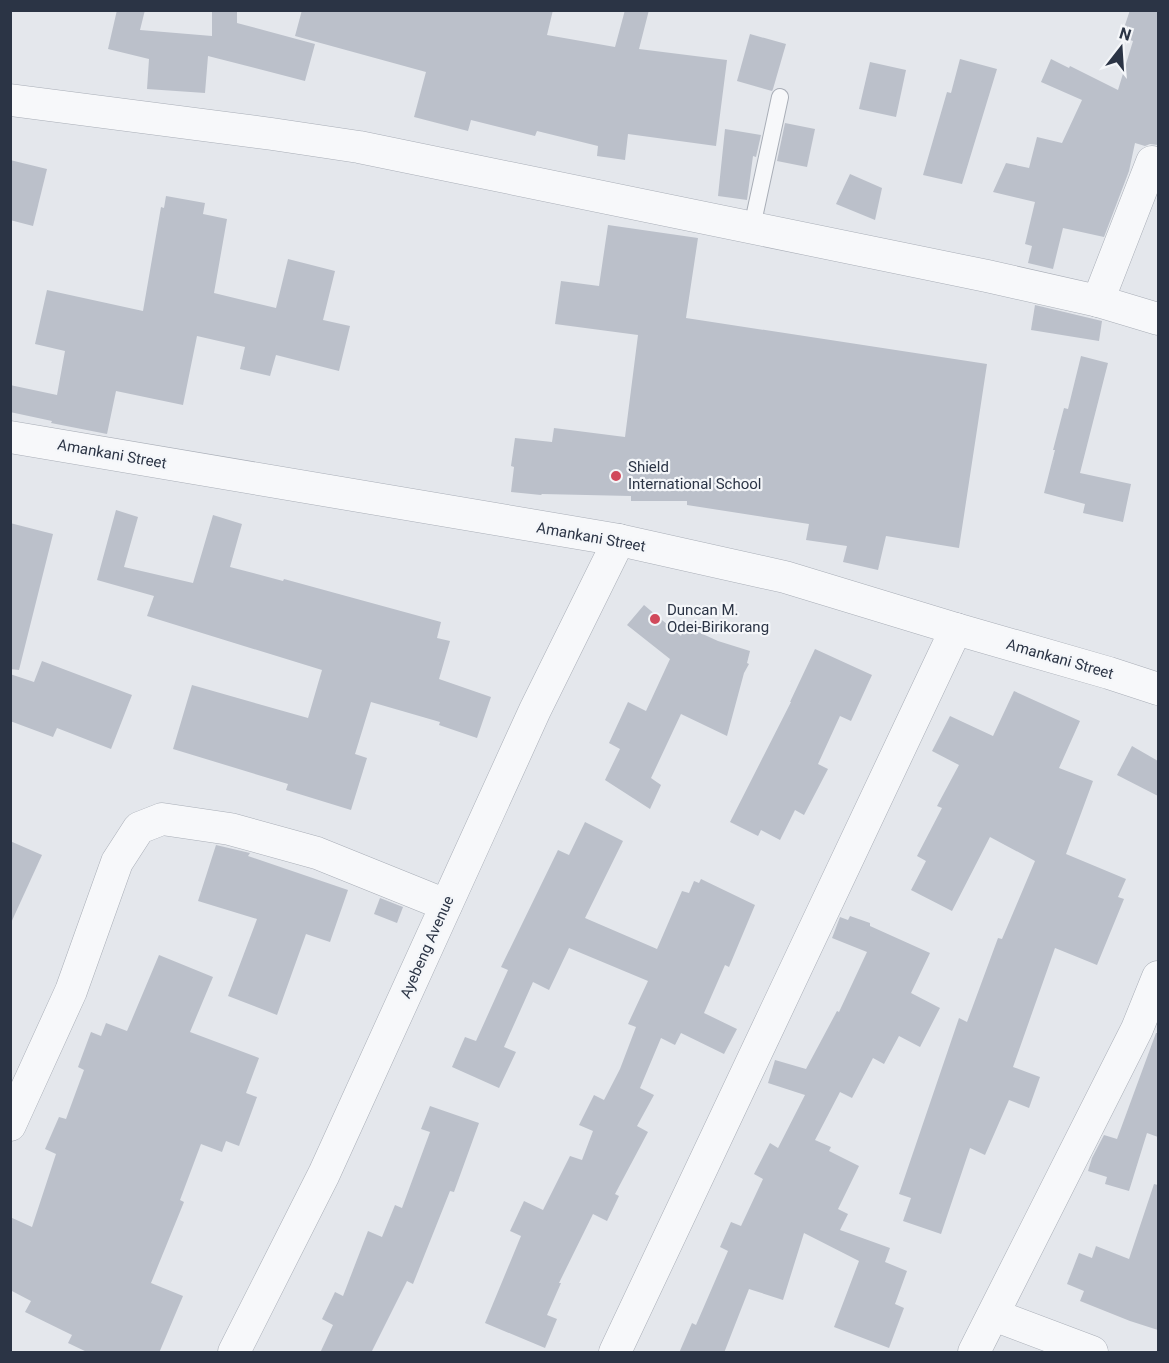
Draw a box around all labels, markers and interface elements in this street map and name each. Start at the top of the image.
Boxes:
north arrow [1091,18,1151,78]
text: N [1117,23,1133,45]
street label: Amankani Street [56,436,168,472]
place label: Shield International School [628,458,761,493]
marker: Shield International School [609,469,623,483]
street label: Amankani Street [535,519,647,555]
place label: Duncan M. Odei-Birikorang [667,601,769,636]
marker: Duncan M. Odei-Birikorang [648,612,662,626]
street label: Amankani Street [1004,635,1116,683]
street label: Ayebeng Avenue [396,893,458,1001]

